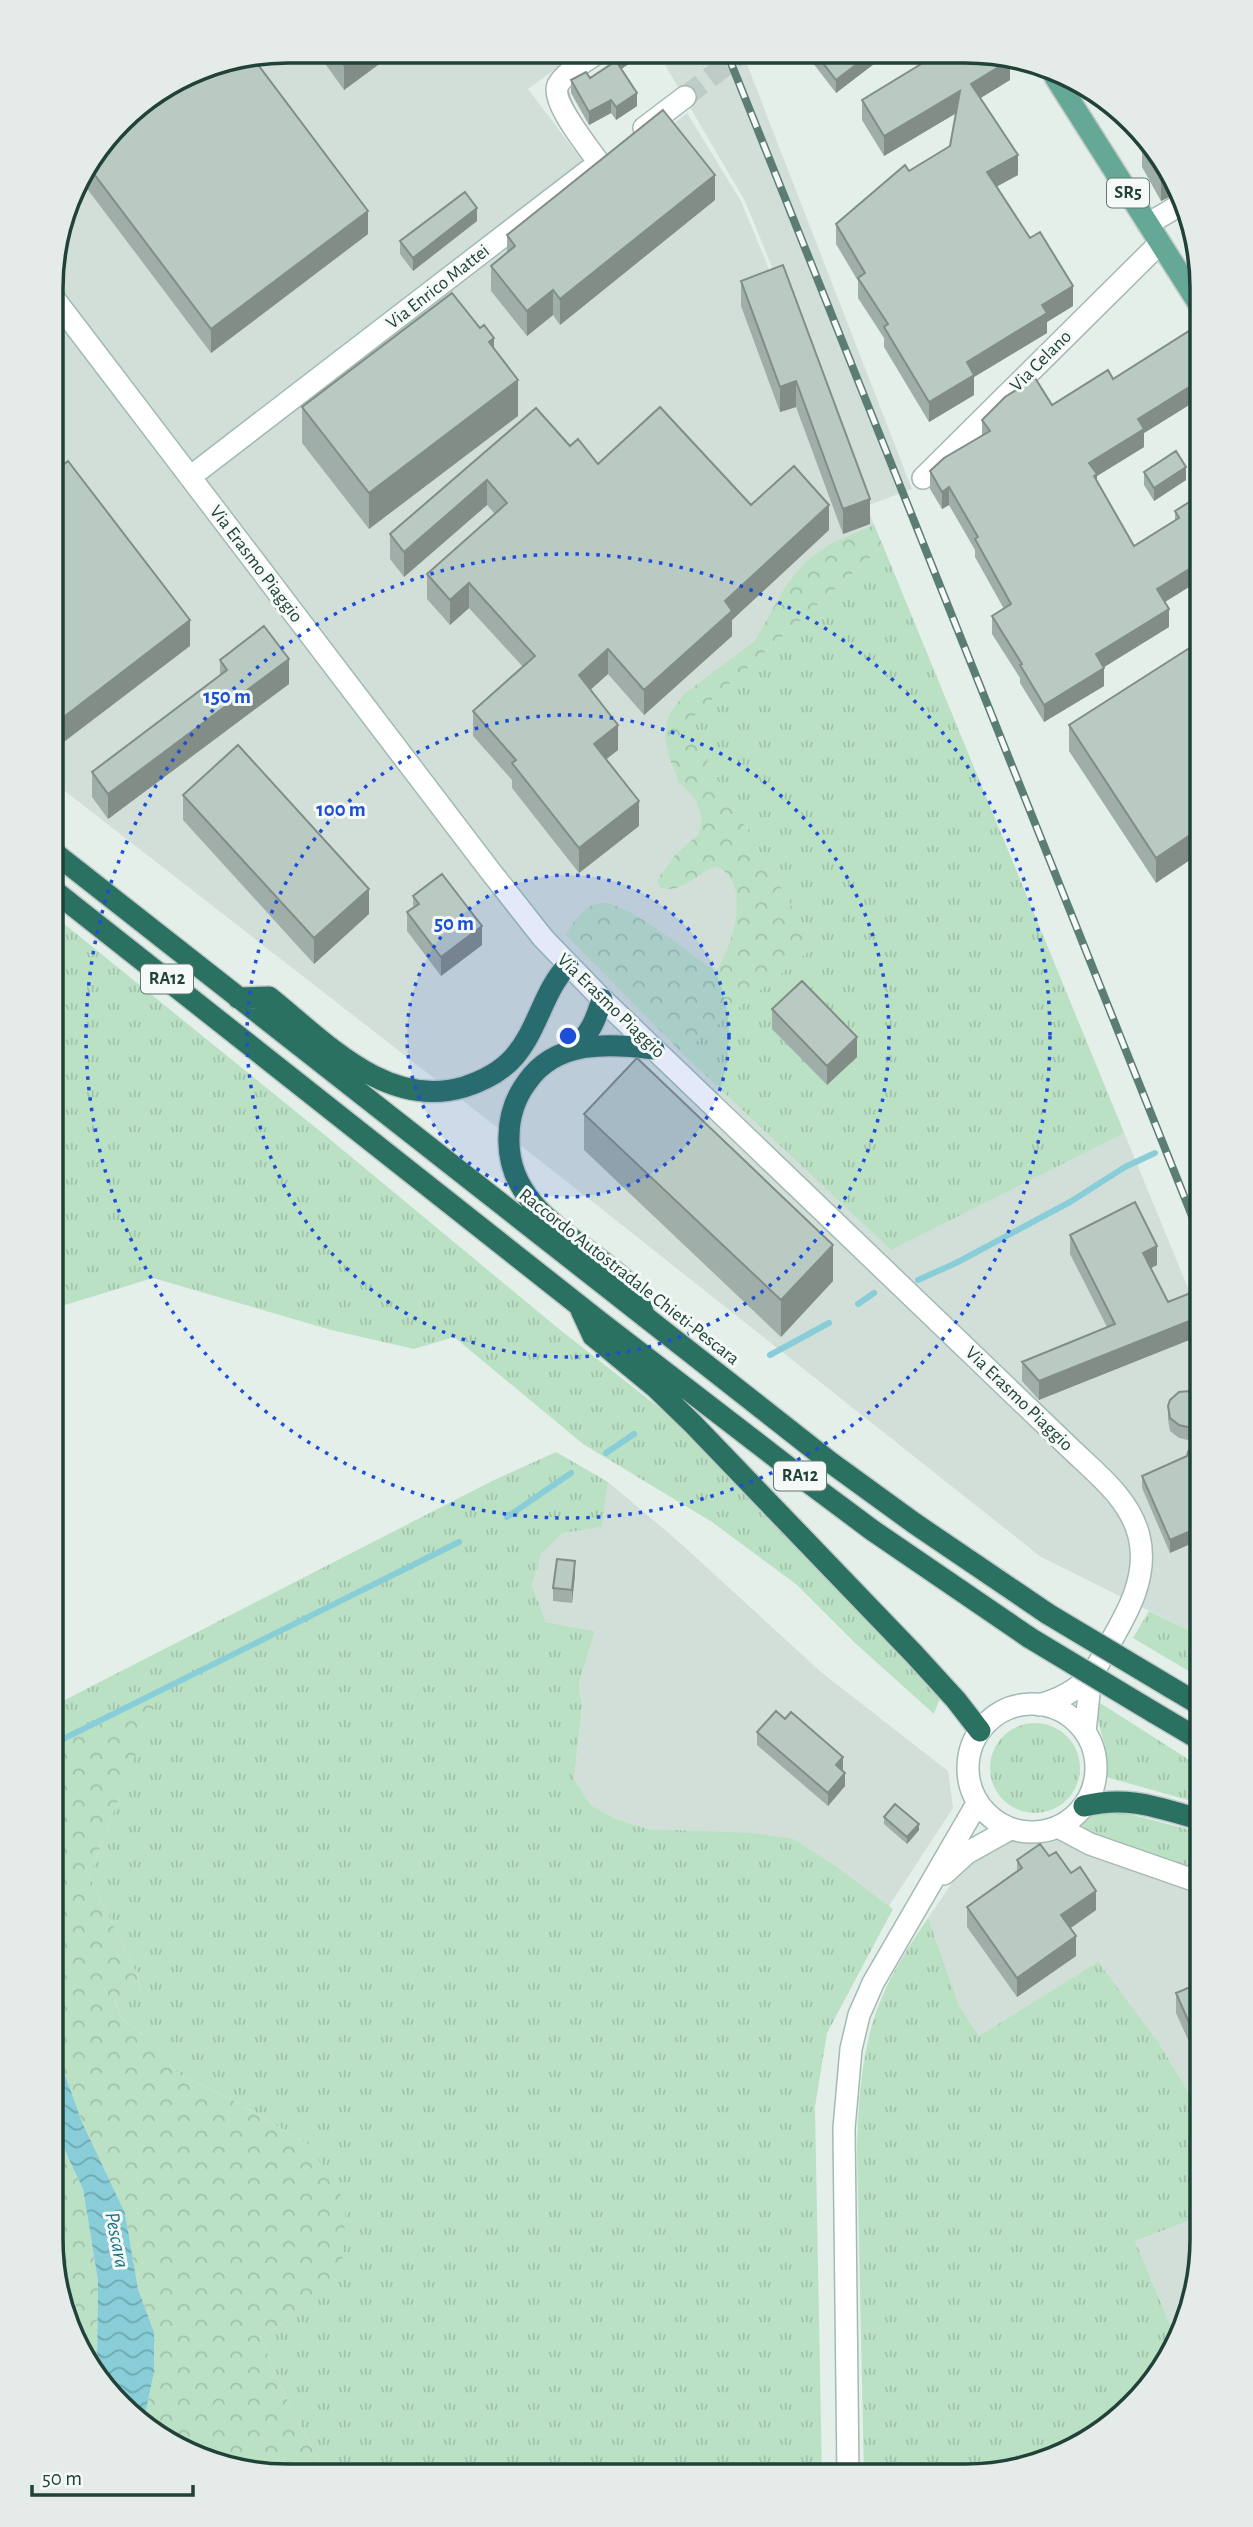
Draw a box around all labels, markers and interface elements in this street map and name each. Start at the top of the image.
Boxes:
road number: SR5 [1107,178,1149,208]
street label: Via Enrico Mattei [383,241,493,333]
street label: Via Celano [1007,327,1075,395]
street label: Via Erasmo Piaggio [206,502,306,626]
text: 150 m [203,686,251,707]
text: 100 m [316,799,366,820]
text: 50 m [434,913,474,934]
street label: Via Erasmo Piaggio [554,950,668,1062]
road number: RA12 [141,964,193,994]
centre of rings [556,1024,580,1048]
street label: Raccordo Autostradale Chieti-Pescara [515,1185,743,1369]
street label: Via Erasmo Piaggio [962,1343,1076,1455]
road number: RA12 [774,1462,826,1490]
water label: Pescara [101,2210,133,2270]
scale bar [32,2454,192,2498]
text: 50 m [42,2468,82,2489]

